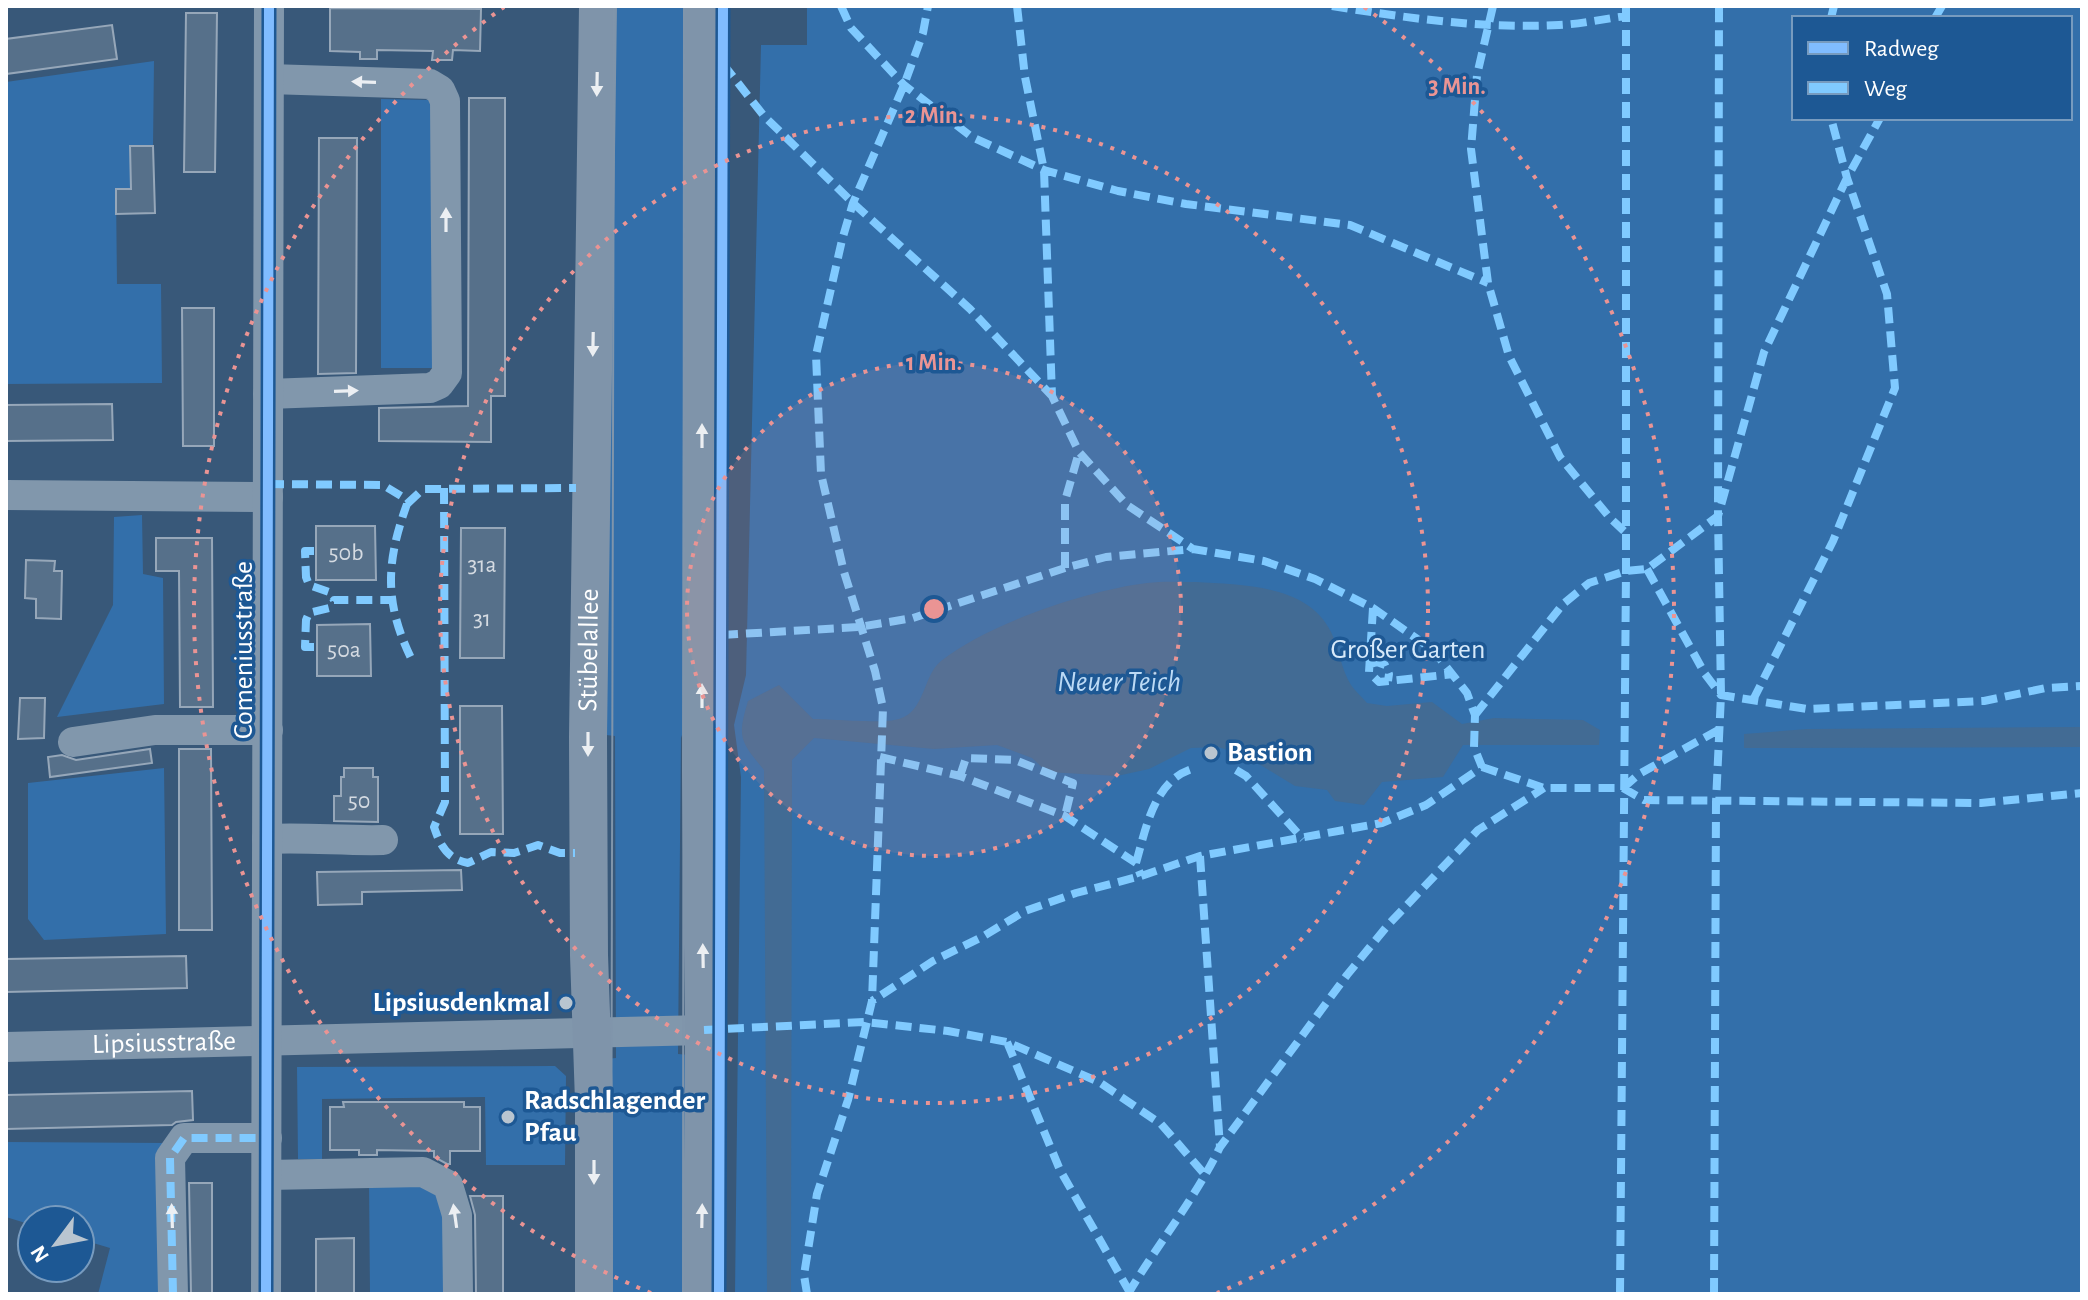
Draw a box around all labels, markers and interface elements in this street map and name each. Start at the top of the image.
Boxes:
legend [1792,16,2072,120]
text: Radweg [1864,37,1939,61]
one-way arrow [591,72,603,97]
text: 3 Min. [1428,75,1486,99]
one-way arrow [351,76,376,88]
text: Weg [1864,77,1907,101]
text: 2 Min. [905,104,963,128]
one-way arrow [440,207,452,232]
one-way arrow [587,332,600,357]
text: 1 Min. [906,351,962,375]
one-way arrow [334,385,359,398]
one-way arrow [696,423,708,448]
house number: 50b [328,541,364,565]
house number: 31a [467,553,497,577]
street label: Comeniusstraße [230,561,258,739]
street label: Stübelallee [574,588,604,712]
centre of rings [920,595,948,623]
house number: 31 [473,607,491,631]
park label: Großer Garten [1331,636,1485,664]
house number: 50a [327,638,361,662]
water label: Neuer Teich [1057,667,1181,697]
one-way arrow [696,683,708,708]
one-way arrow [582,732,594,757]
place label: Bastion [1227,739,1313,767]
marker: Bastion [1202,744,1220,762]
house number: 50 [348,789,370,813]
one-way arrow [697,943,709,968]
place label: Lipsiusdenkmal [373,989,550,1017]
marker: Lipsiusdenkmal [557,994,575,1012]
street label: Lipsiusstraße [92,1027,236,1059]
place label: Radschlagender Pfau [524,1087,705,1147]
marker: Radschlagender Pfau [499,1108,517,1126]
one-way arrow [588,1160,600,1185]
one-way arrow [165,1203,178,1228]
one-way arrow [696,1203,708,1228]
north arrow [16,1204,96,1284]
one-way arrow [448,1204,461,1229]
text: N [27,1242,53,1266]

